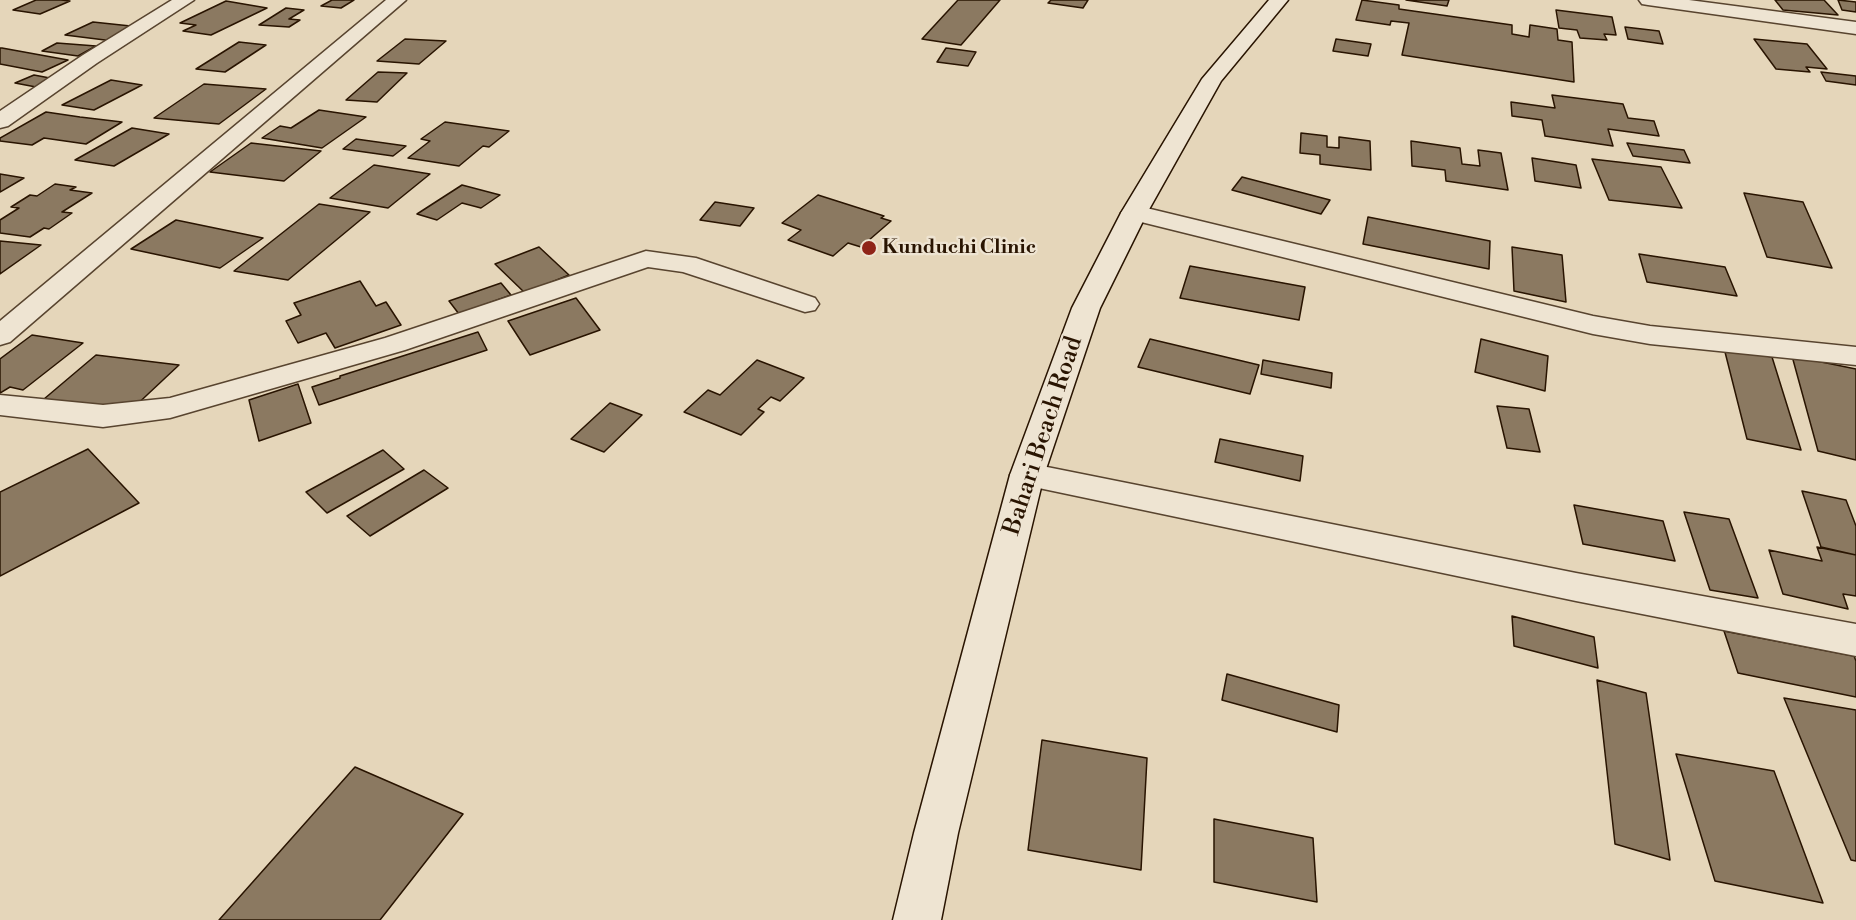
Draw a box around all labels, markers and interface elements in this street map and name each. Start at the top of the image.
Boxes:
place label: Kunduchi Clinic [882,236,1036,260]
marker: Kunduchi Clinic [860,239,878,257]
street label: Bahari Beach Road [998,333,1090,539]

